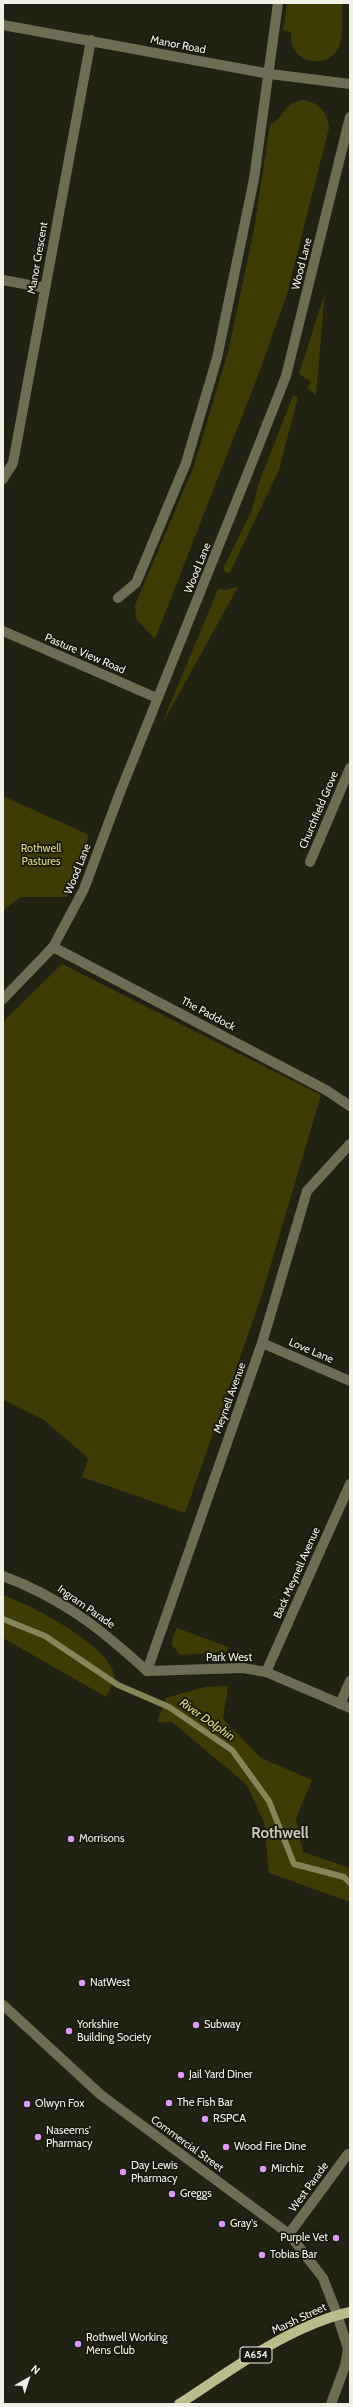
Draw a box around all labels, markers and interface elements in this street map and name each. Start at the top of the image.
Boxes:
street label: Manor Road [149,33,207,57]
street label: Manor Crescent [25,221,51,295]
street label: Wood Lane [289,237,315,291]
street label: Wood Lane [182,541,214,595]
street label: Pasture View Road [43,631,127,677]
street label: Churchfield Grove [297,769,341,851]
park label: Rothwell Pastures [21,842,61,868]
street label: Wood Lane [62,842,94,896]
street label: The Paddock [179,994,237,1034]
street label: Love Lane [287,1336,335,1366]
street label: Meynell Avenue [211,1361,249,1435]
street label: Back Meynell Avenue [271,1525,323,1621]
street label: Ingram Parade [55,1582,117,1632]
street label: Park West [206,1651,252,1665]
water label: River Dolphin [177,1696,237,1744]
district label: Rothwell [251,1825,309,1843]
place label: Morrisons [79,1832,124,1846]
marker: Morrisons [66,1834,76,1844]
place label: NatWest [90,1976,130,1990]
marker: NatWest [77,1978,87,1988]
place label: Yorkshire Building Society [77,2018,151,2044]
place label: Subway [204,2018,241,2032]
marker: Subway [191,2020,201,2030]
marker: Yorkshire Building Society [64,2026,74,2036]
place label: Jail Yard Diner [189,2068,253,2082]
marker: Jail Yard Diner [176,2070,186,2080]
place label: The Fish Bar [177,2096,233,2110]
place label: Olwyn Fox [35,2097,84,2111]
marker: The Fish Bar [164,2098,174,2108]
marker: Olwyn Fox [22,2099,32,2109]
place label: RSPCA [213,2112,246,2126]
street label: Commercial Street [148,2113,226,2175]
marker: RSPCA [200,2114,210,2124]
place label: Naseems' Pharmacy [46,2124,92,2150]
marker: Naseems' Pharmacy [33,2132,43,2142]
place label: Wood Fire Dine [234,2140,306,2154]
marker: Wood Fire Dine [221,2142,231,2152]
place label: Day Lewis Pharmacy [131,2159,178,2185]
street label: West Parade [287,2160,331,2214]
place label: Mirchiz [271,2162,304,2176]
marker: Mirchiz [258,2164,268,2174]
marker: Day Lewis Pharmacy [118,2167,128,2177]
place label: Greggs [180,2187,212,2201]
marker: Greggs [167,2189,177,2199]
place label: Gray's [230,2217,258,2231]
marker: Gray's [217,2219,227,2229]
place label: Purple Vet [280,2231,328,2245]
marker: Purple Vet [331,2233,341,2243]
place label: Tobias Bar [270,2248,317,2262]
marker: Tobias Bar [257,2250,267,2260]
street label: Marsh Street [270,2301,328,2337]
place label: Rothwell Working Mens Club [86,2331,168,2357]
marker: Rothwell Working Mens Club [73,2339,83,2349]
road number: A654 [240,2347,272,2363]
north arrow [8,2359,48,2399]
text: N [28,2362,43,2378]

